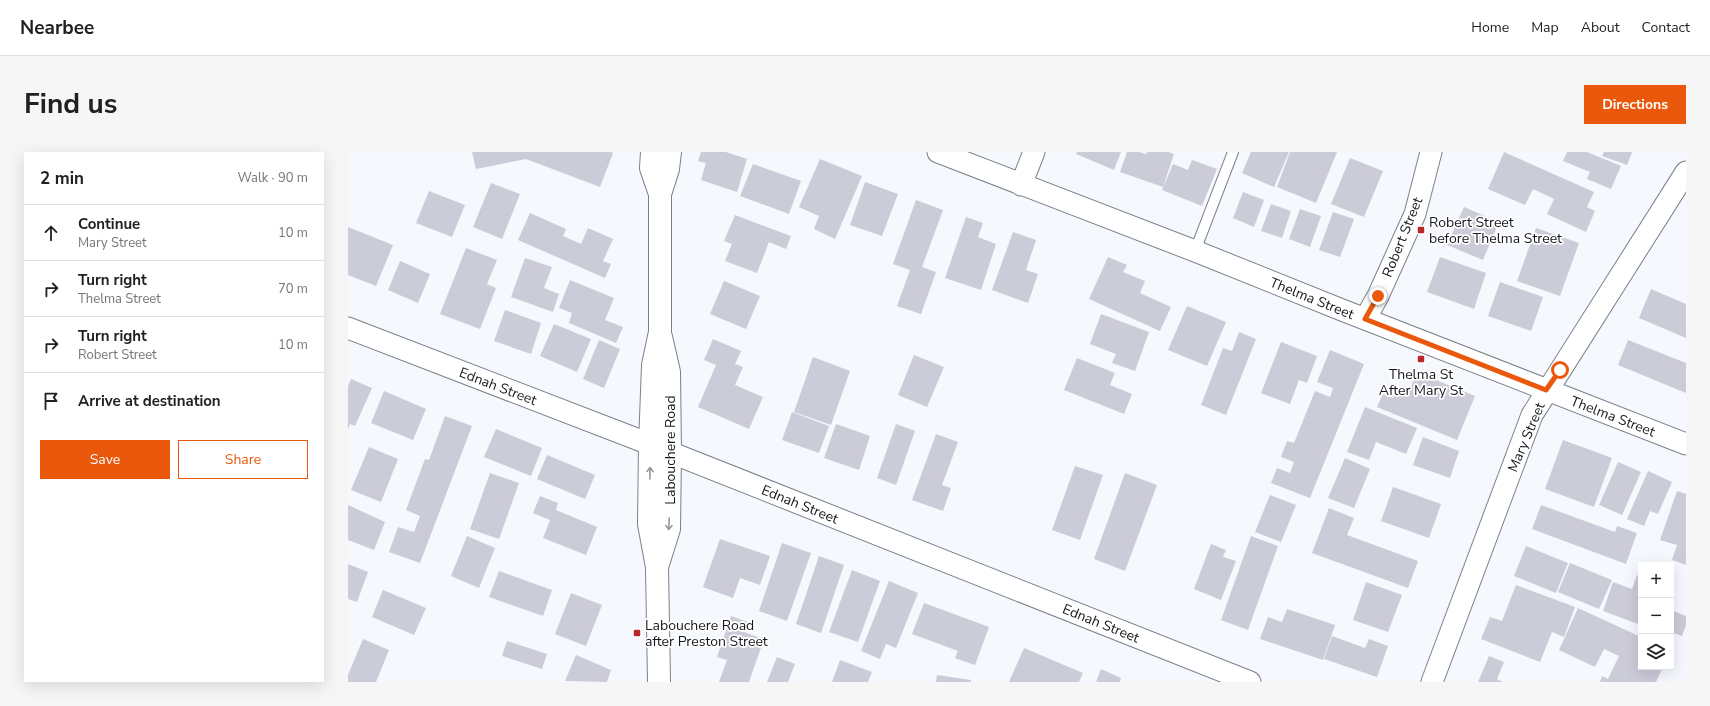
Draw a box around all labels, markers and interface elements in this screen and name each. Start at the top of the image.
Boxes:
text: Nearbee [20,15,94,41]
text: Home [1471,18,1509,37]
text: Map [1531,18,1559,37]
text: About [1581,18,1620,37]
text: Contact [1642,18,1690,37]
text: Find us [24,85,118,123]
button: Directions [1584,85,1686,124]
text: 2 min [40,167,84,190]
text: Walk · 90 m [237,169,308,187]
street label: Robert Street [1378,194,1427,280]
place label: Robert Street before Thelma Street [1429,213,1562,248]
text: Continue [78,214,140,234]
icon: ahead [40,222,62,244]
text: 10 m [278,224,308,242]
marker: Robert Street before Thelma Street [1416,225,1426,235]
text: Mary Street [78,234,147,252]
text: Turn right [78,270,147,290]
street label: Thelma Street [1267,273,1357,324]
icon: right [40,278,62,300]
text: 70 m [278,280,308,298]
route end [1369,287,1387,305]
text: Thelma Street [78,290,161,308]
text: Turn right [78,326,147,346]
icon: right [40,334,62,356]
text: 10 m [278,336,308,354]
text: Robert Street [78,346,157,364]
marker: Thelma St After Mary St [1416,354,1426,364]
route start [1551,361,1569,379]
street label: Ednah Street [456,363,539,410]
place label: Thelma St After Mary St [1379,365,1463,400]
icon: arrive [40,390,62,412]
text: Arrive at destination [78,391,221,411]
street label: Thelma Street [1568,392,1658,441]
street label: Labouchere Road [661,395,680,505]
street label: Mary Street [1503,399,1550,475]
button: Save [40,440,170,479]
button: Share [178,440,308,479]
one-way arrow [646,467,654,480]
street label: Ednah Street [759,480,841,529]
one-way arrow [665,517,673,530]
map controls [1638,562,1674,670]
button: + [1638,562,1674,598]
button: − [1638,598,1674,634]
street label: Ednah Street [1060,599,1142,648]
place label: Labouchere Road after Preston Street [645,616,768,651]
marker: Labouchere Road after Preston Street [632,628,642,638]
button: layers [1638,634,1674,670]

